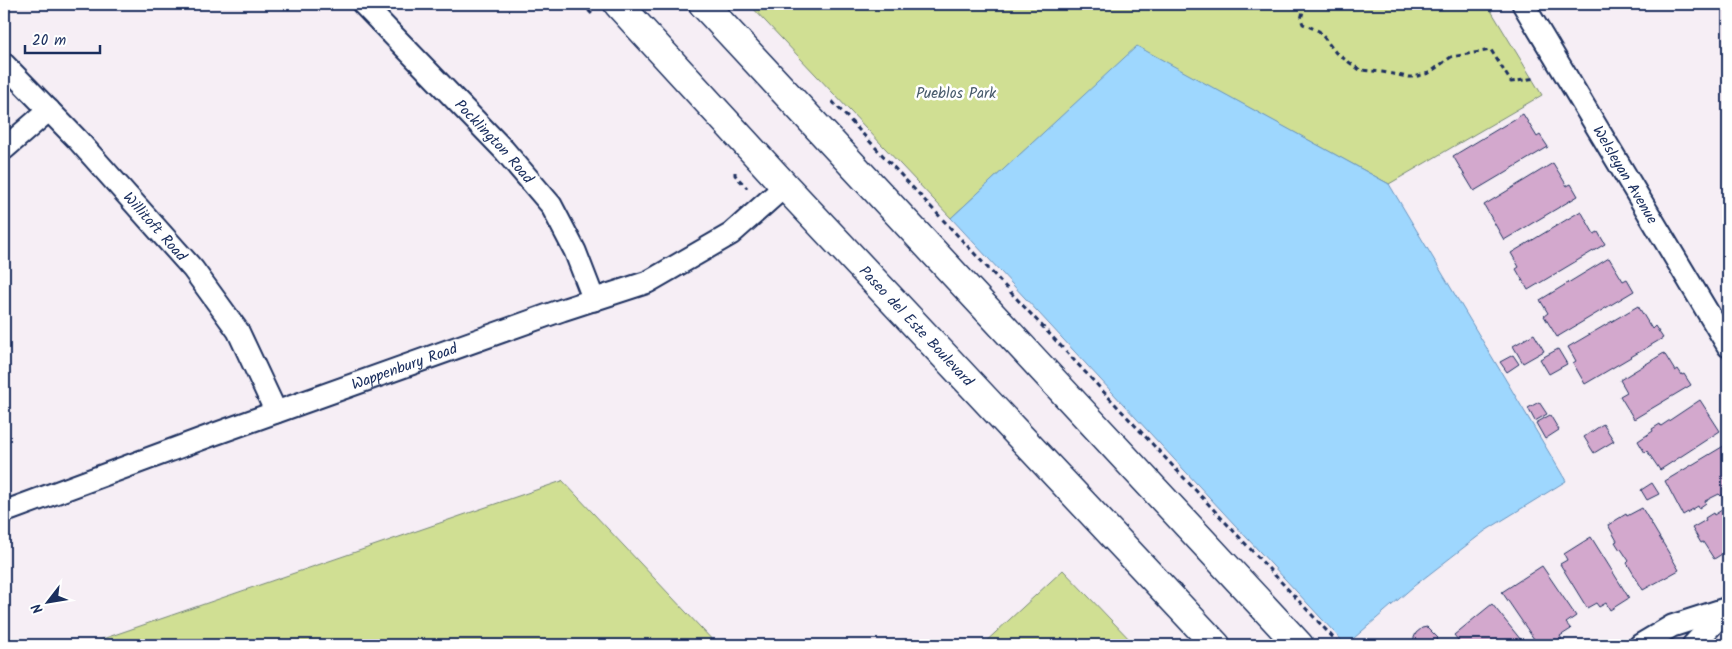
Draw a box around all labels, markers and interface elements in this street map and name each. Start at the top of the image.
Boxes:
scale bar [25,22,100,54]
text: 20 m [32,29,66,53]
park label: Pueblos Park [916,82,997,106]
street label: Pocklington Road [448,94,539,190]
street label: Welsleyan Avenue [1586,121,1663,229]
street label: Willitoft Road [117,187,192,268]
street label: Paseo del Este Boulevard [853,261,979,393]
street label: Wappenbury Road [348,337,461,397]
north arrow [22,576,72,626]
text: N [26,599,49,618]

